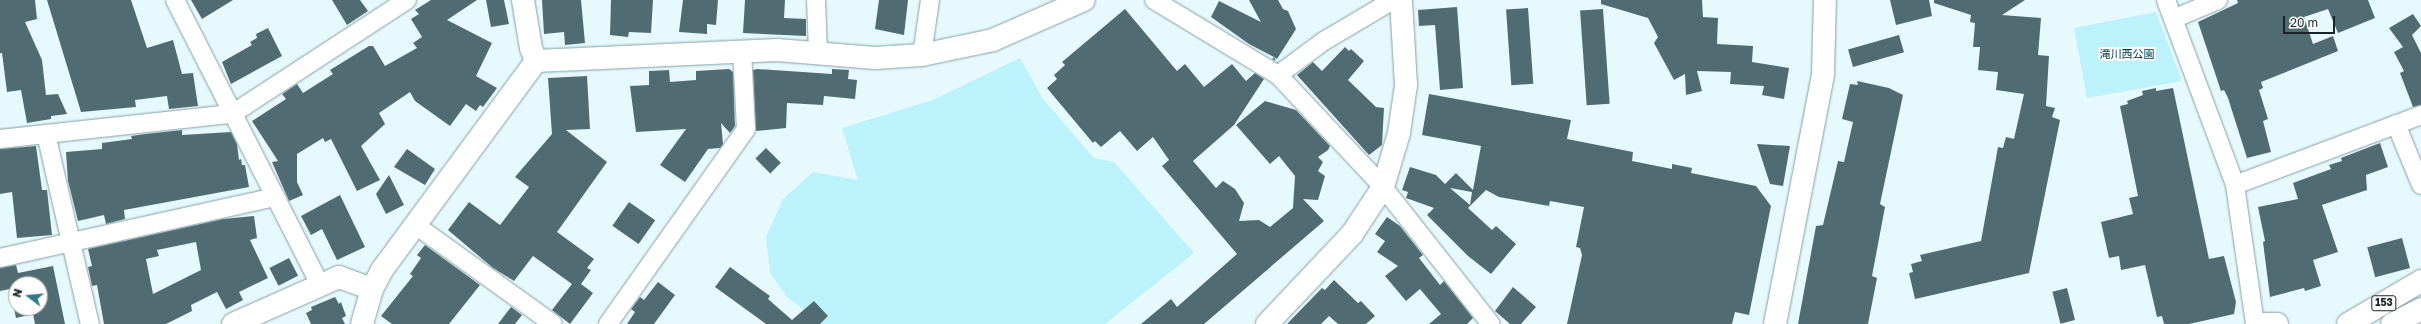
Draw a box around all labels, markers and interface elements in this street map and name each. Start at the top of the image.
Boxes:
scale bar [2285,8,2337,34]
text: 20 m [2290,15,2318,30]
park label: 滝川西公園 [2100,47,2154,61]
north arrow [8,276,48,316]
text: N [10,287,24,299]
road number: 153 [2371,295,2397,311]

